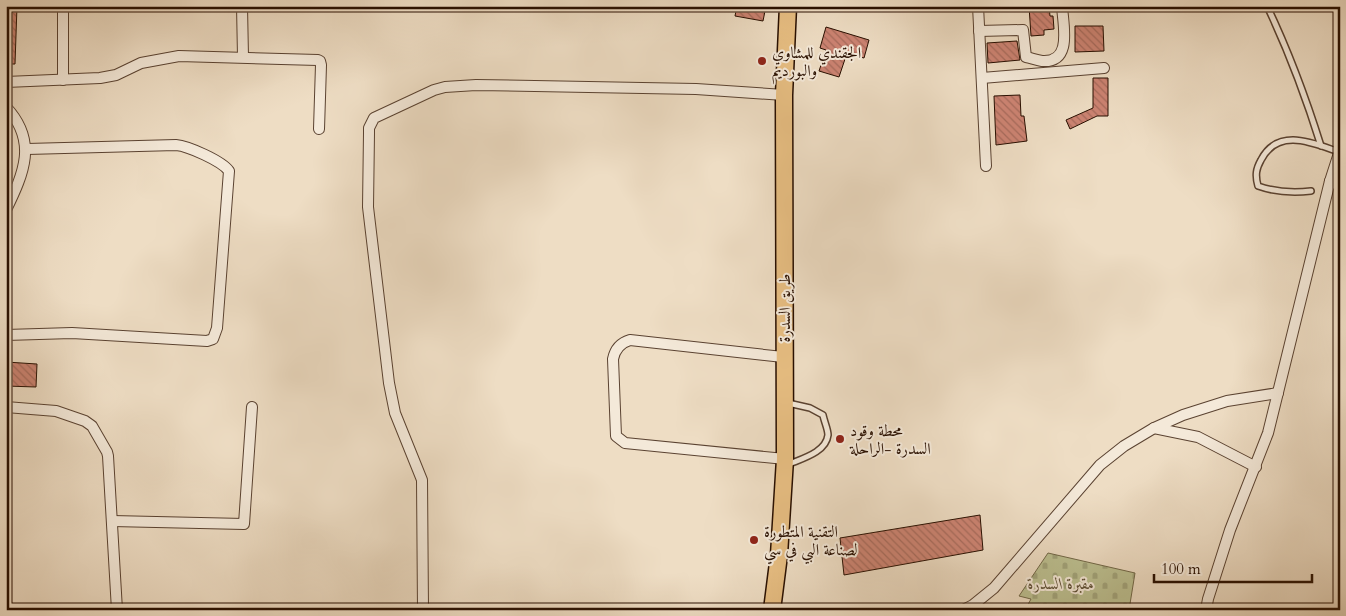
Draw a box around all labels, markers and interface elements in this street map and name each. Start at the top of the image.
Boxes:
place label: الجقندي للمشاوي والبورديم [772,42,861,85]
marker: الجقندي للمشاوي والبورديم [756,55,768,67]
street label: طريق السدرة [774,274,796,342]
place label: محطة وقود السدرة -الراحلة [849,420,931,460]
marker: محطة وقود السدرة -الراحلة [834,433,846,445]
place label: التقنية المتطورة لصناعة البي في سي [764,521,858,565]
marker: التقنية المتطورة لصناعة البي في سي [748,534,760,546]
scale bar [1154,551,1311,583]
text: 100 m [1161,559,1201,579]
park label: مقبرة السدرة [1027,573,1094,595]

